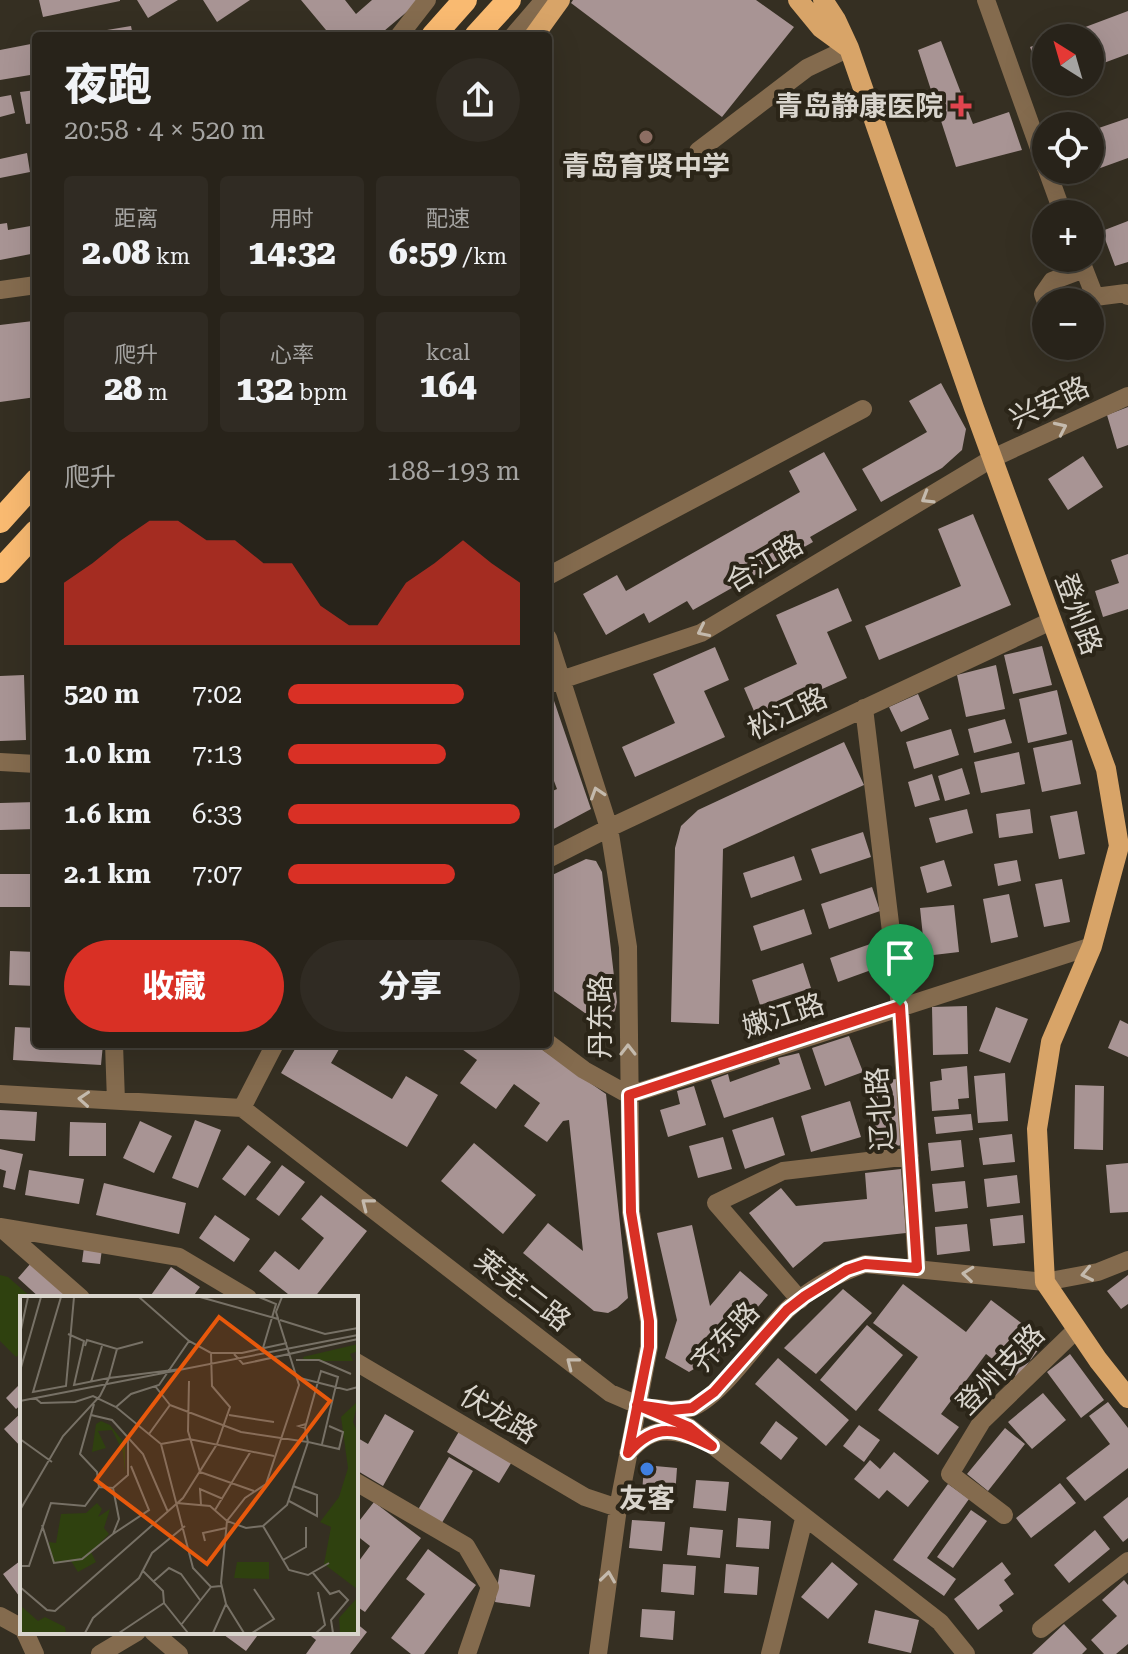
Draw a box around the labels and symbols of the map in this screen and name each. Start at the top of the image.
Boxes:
north arrow [1032,24,1104,96]
place label: 青岛静康医院 [775,90,943,123]
marker: 青岛静康医院 [950,95,972,117]
marker: 青岛育贤中学 [637,128,655,146]
place label: 青岛育贤中学 [562,150,730,183]
street label: 兴安路 [1004,370,1094,435]
one-way arrow [1053,421,1067,437]
one-way arrow [921,489,936,504]
street label: 合江路 [720,528,809,599]
street label: 登州路 [1049,569,1108,659]
one-way arrow [696,621,711,637]
street label: 松江路 [742,681,832,746]
one-way arrow [591,787,607,801]
pin [866,924,934,1006]
street label: 丹东路 [584,975,617,1059]
street label: 嫩江路 [738,987,828,1044]
one-way arrow [620,1043,637,1056]
street label: 辽北路 [860,1066,899,1152]
one-way arrow [77,1091,90,1108]
one-way arrow [361,1199,376,1213]
street label: 莱芜二路 [468,1243,577,1338]
one-way arrow [961,1265,974,1282]
one-way arrow [1081,1265,1095,1282]
street label: 齐东路 [685,1295,766,1379]
inset map [20,1296,358,1634]
street label: 登州支路 [950,1318,1051,1421]
one-way arrow [566,1359,581,1373]
street label: 伏龙路 [454,1379,543,1450]
marker: 友客 [638,1460,656,1478]
place label: 友客 [619,1482,675,1515]
one-way arrow [600,1570,617,1583]

